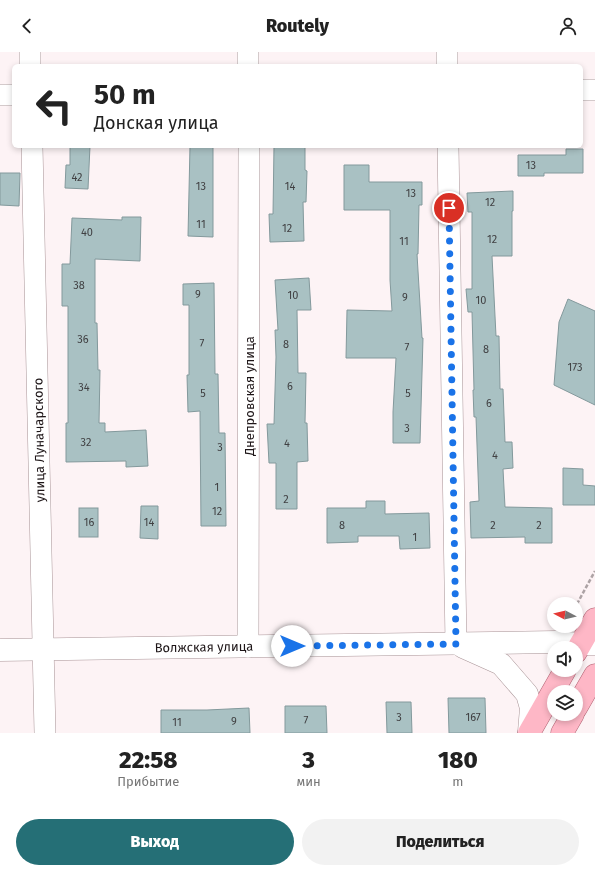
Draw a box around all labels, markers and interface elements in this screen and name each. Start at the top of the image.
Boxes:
icon: back [16,15,38,37]
text: Routely [266,15,329,37]
icon: person [557,15,579,37]
text: 50 m [94,78,156,111]
icon: left [28,80,80,132]
text: Донская улица [94,112,219,134]
house number: 13 [526,159,536,172]
house number: 42 [71,171,83,184]
house number: 13 [196,180,206,193]
house number: 14 [285,180,295,193]
house number: 13 [406,187,416,200]
pin [432,191,466,225]
house number: 12 [485,196,495,209]
icon: arrive [438,197,460,219]
house number: 11 [196,218,206,231]
house number: 12 [282,222,292,235]
house number: 40 [81,226,93,239]
house number: 12 [487,233,497,246]
house number: 11 [399,235,409,248]
house number: 38 [73,279,85,292]
house number: 9 [195,288,201,301]
house number: 10 [288,289,298,302]
house number: 9 [402,291,408,304]
house number: 10 [476,294,486,307]
house number: 36 [77,333,89,346]
street label: Днепровская улица [242,336,257,457]
house number: 7 [200,337,205,350]
house number: 8 [283,338,289,351]
house number: 7 [405,341,410,354]
house number: 8 [483,343,489,356]
house number: 173 [567,361,583,374]
street label: улица Луначарского [30,378,48,502]
house number: 6 [287,380,293,393]
house number: 34 [78,381,90,394]
house number: 5 [200,387,206,400]
house number: 5 [405,387,411,400]
house number: 6 [486,397,492,410]
house number: 3 [404,422,410,435]
house number: 32 [81,436,91,449]
house number: 4 [284,437,290,450]
house number: 3 [217,441,223,454]
house number: 4 [492,449,498,462]
house number: 1 [215,481,219,494]
house number: 2 [283,493,289,506]
house number: 12 [212,505,222,518]
house number: 16 [84,516,94,529]
house number: 14 [144,516,154,529]
house number: 8 [339,519,345,532]
house number: 2 [490,519,496,532]
house number: 2 [536,519,542,532]
house number: 1 [413,531,417,544]
north arrow [547,597,583,633]
map controls [547,597,583,721]
position arrow [271,625,313,667]
street label: Волжская улица [155,639,253,655]
button: sound [547,641,583,677]
button: layers [547,685,583,721]
house number: 3 [396,711,402,724]
house number: 167 [465,711,481,724]
house number: 7 [304,714,309,727]
house number: 9 [231,715,237,728]
house number: 11 [172,716,182,729]
text: 22:58 [119,746,177,774]
text: 3 [302,746,315,774]
text: 180 [438,746,478,774]
text: Прибытие [117,774,179,789]
text: мин [297,774,321,789]
text: m [452,774,463,789]
button: Выход [16,819,294,865]
button: Поделиться [302,819,579,865]

